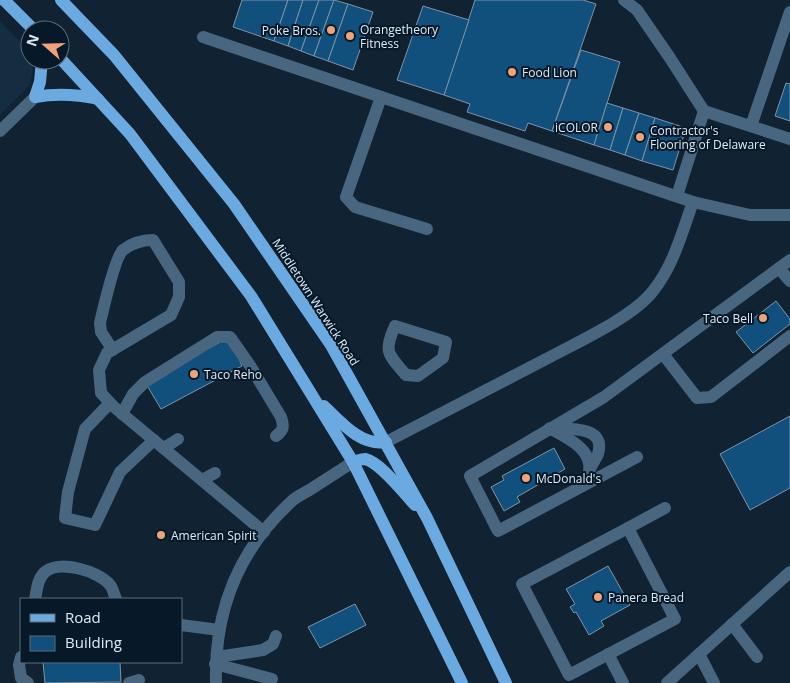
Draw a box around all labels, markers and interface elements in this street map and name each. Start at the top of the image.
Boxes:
north arrow [20,20,70,70]
place label: Orangetheory Fitness [360,21,439,52]
place label: Poke Bros. [262,22,321,39]
marker: Poke Bros. [325,24,337,36]
marker: Orangetheory Fitness [344,30,356,42]
text: N [21,32,43,49]
place label: Food Lion [522,64,577,81]
marker: Food Lion [506,66,518,78]
place label: iCOLOR [555,119,599,136]
marker: iCOLOR [602,121,614,133]
place label: Contractor's Flooring of Delaware [650,122,766,153]
marker: Contractor's Flooring of Delaware [634,131,646,143]
street label: Middletown Warwick Road [268,235,364,369]
place label: Taco Bell [703,310,753,327]
marker: Taco Bell [757,312,769,324]
place label: Taco Reho [204,366,262,383]
marker: Taco Reho [188,368,200,380]
place label: McDonald's [536,470,601,487]
marker: McDonald's [520,472,532,484]
place label: American Spirit [171,527,256,544]
marker: American Spirit [155,529,167,541]
place label: Panera Bread [608,589,684,606]
marker: Panera Bread [592,591,604,603]
legend [20,598,182,663]
text: Road [65,607,101,627]
text: Building [65,632,122,652]

